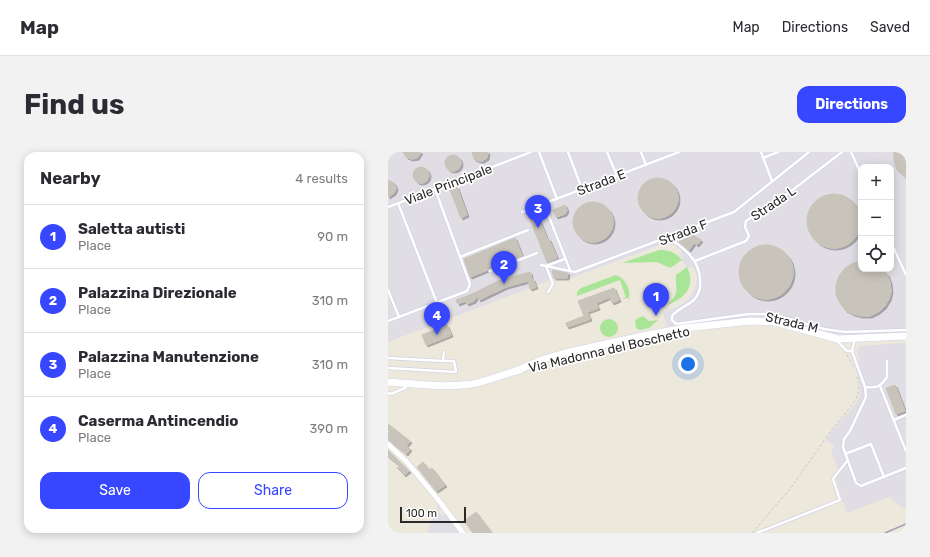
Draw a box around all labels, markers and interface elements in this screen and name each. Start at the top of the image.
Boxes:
text: Map [20,16,59,39]
text: Map [733,19,760,36]
text: Directions [782,19,848,36]
text: Saved [870,19,910,36]
button: Directions [797,86,906,123]
text: Find us [24,88,124,121]
street label: Viale Principale [402,161,494,208]
map controls [858,164,894,272]
button: + [858,164,894,200]
street label: Strada E [575,166,628,199]
text: Nearby [40,168,101,188]
text: 4 results [295,171,348,186]
street label: Strada L [748,183,799,224]
pin: 3 [525,195,551,228]
button: − [858,200,894,236]
street label: Strada F [657,216,710,249]
text: Saletta autisti [78,220,185,238]
text: 1 [50,229,56,244]
text: 90 m [317,229,348,244]
button: locate [858,236,894,272]
text: Place [78,238,111,253]
pin: 2 [491,251,517,284]
pin: 1 [643,283,669,316]
text: Palazzina Direzionale [78,284,237,302]
text: 2 [49,293,57,308]
text: 310 m [312,293,348,308]
text: Place [78,302,111,317]
pin: 4 [424,302,450,335]
street label: Strada M [764,309,820,336]
street label: Via Madonna del Boschetto [527,324,691,375]
text: Palazzina Manutenzione [78,348,259,366]
your location [678,354,698,374]
text: 3 [49,357,57,372]
text: 310 m [312,357,348,372]
text: Place [78,366,111,381]
text: Caserma Antincendio [78,412,238,430]
text: 4 [49,421,57,436]
text: 390 m [309,421,348,436]
text: Place [78,430,111,445]
button: Save [40,472,190,509]
button: Share [198,472,348,509]
scale bar [400,505,466,524]
text: 100 m [406,507,437,520]

